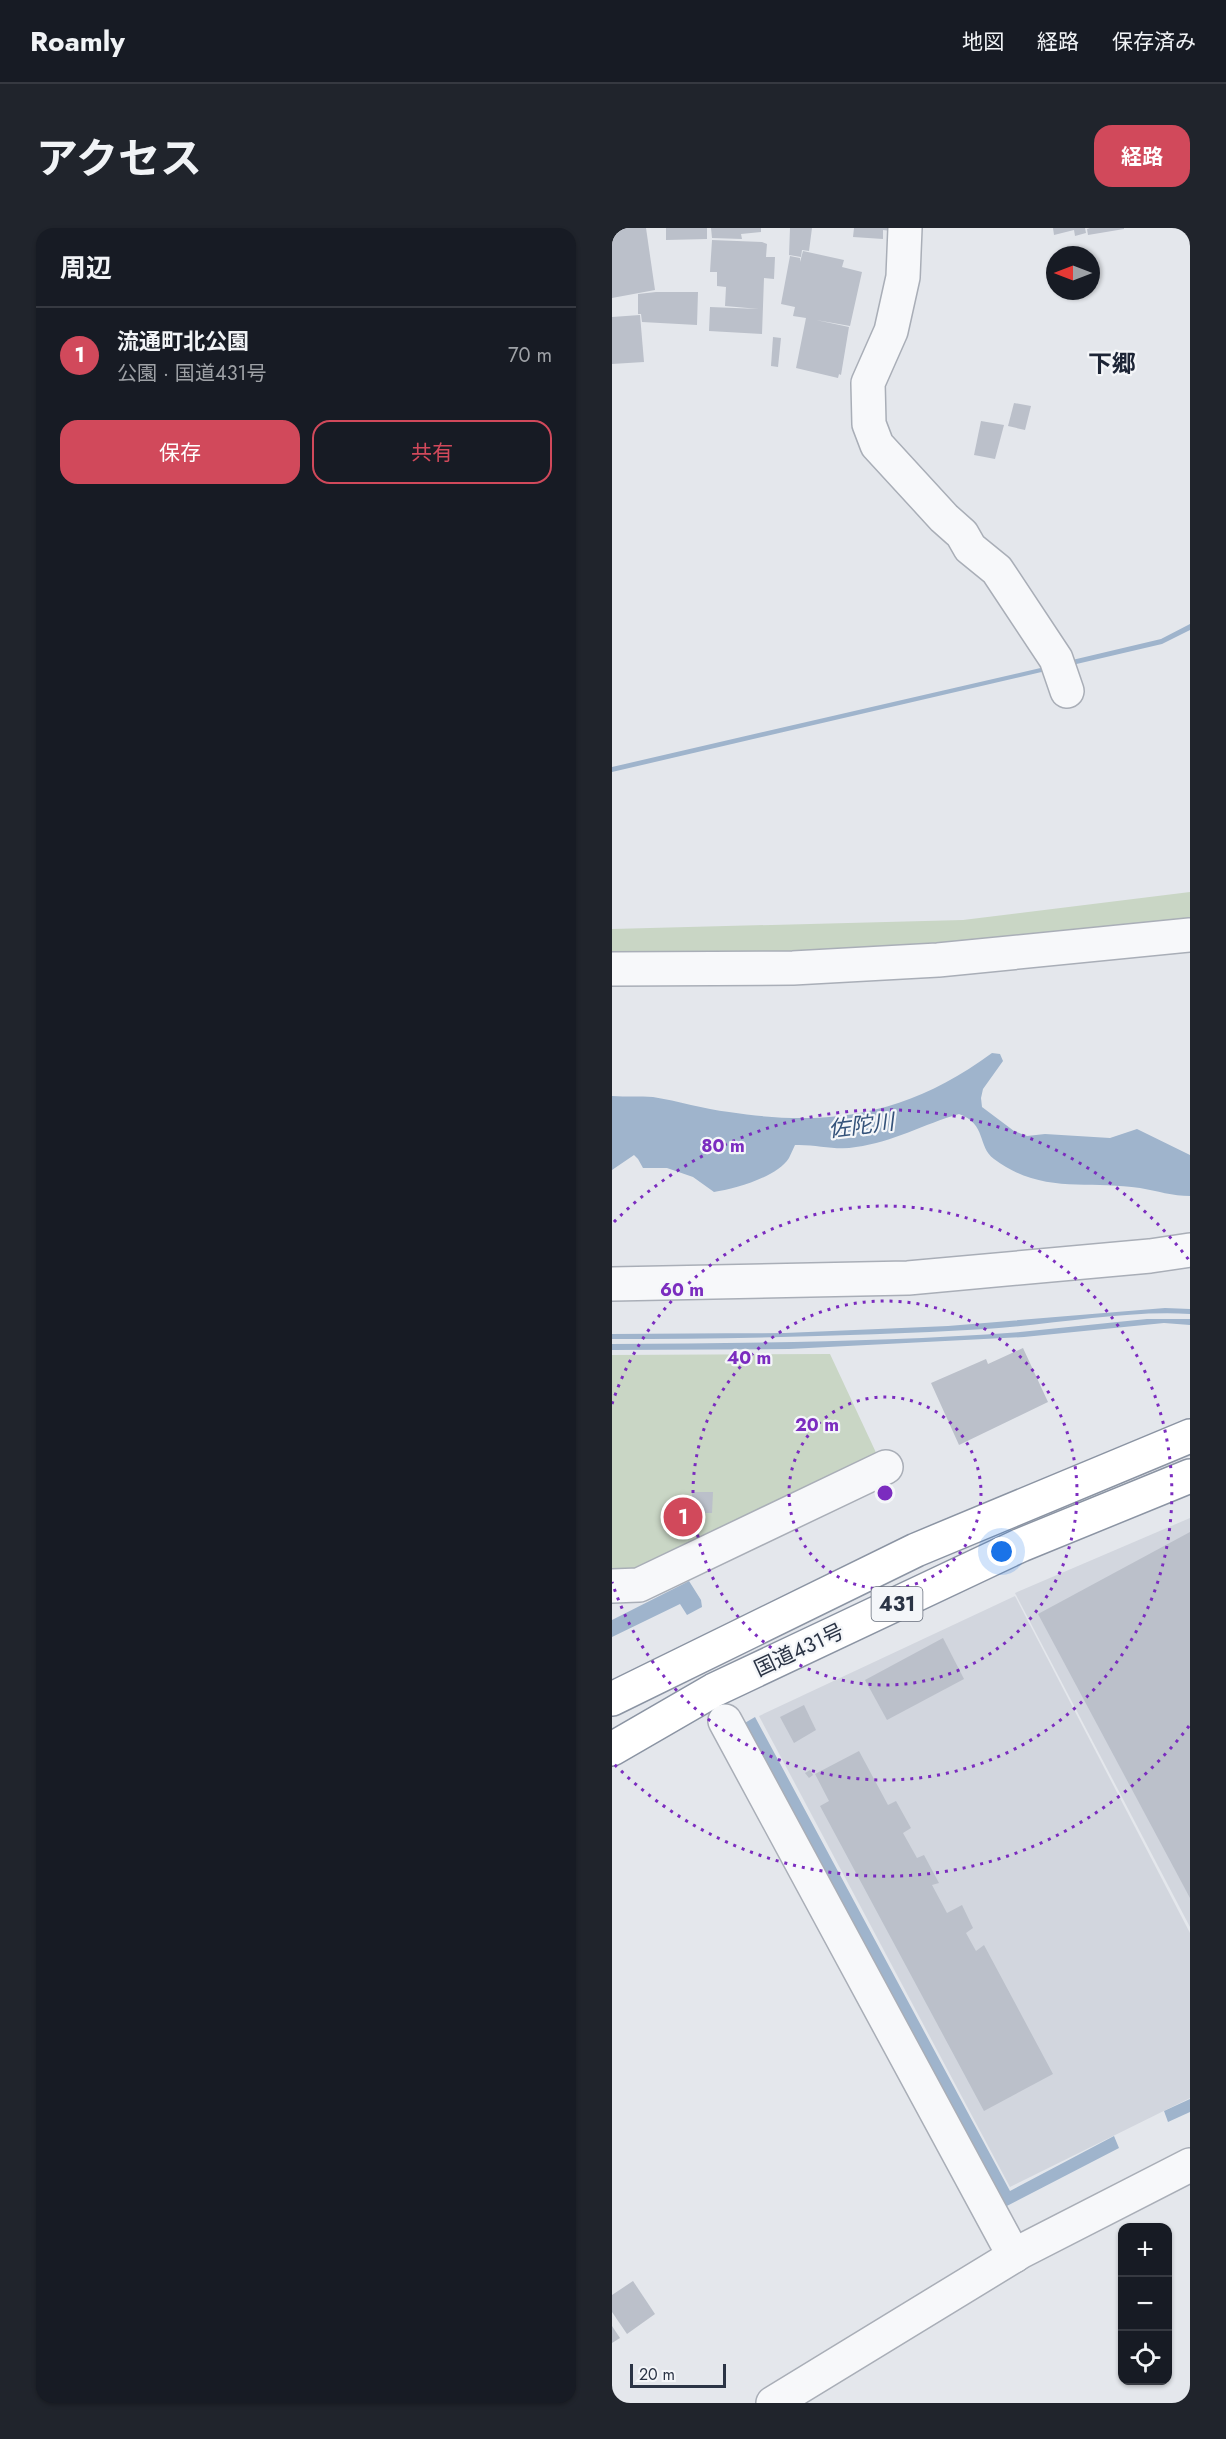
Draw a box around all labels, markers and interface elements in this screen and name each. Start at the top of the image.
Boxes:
text: Roamly [30,21,125,62]
text: 地図 [962,27,1004,57]
text: 経路 [1037,27,1079,57]
text: 保存済み [1112,27,1196,57]
button: 経路 [1094,125,1190,187]
text: アクセス [36,128,202,189]
north arrow [1046,246,1100,300]
text: 周辺 [60,249,112,287]
text: 流通町北公園 [117,325,249,357]
text: 1 [74,341,85,370]
text: 70 m [508,341,552,370]
district label: 下郷 [1088,346,1136,381]
text: 公園 · 国道431号 [117,359,267,388]
button: 保存 [60,420,300,484]
button: 共有 [312,420,552,484]
water label: 佐陀川 [826,1105,898,1145]
text: 80 m [701,1133,745,1159]
text: 60 m [660,1277,704,1303]
text: 40 m [727,1345,771,1371]
text: 20 m [795,1412,839,1438]
centre of rings [875,1483,895,1503]
pin: 1 [664,1494,702,1540]
your location [987,1537,1016,1566]
road number: 431 [872,1587,922,1621]
street label: 国道431号 [749,1616,849,1684]
map controls [1118,2223,1172,2385]
button: + [1118,2223,1172,2277]
button: − [1118,2277,1172,2331]
button: locate [1118,2331,1172,2385]
scale bar [630,2361,726,2388]
text: 20 m [639,2363,675,2386]

